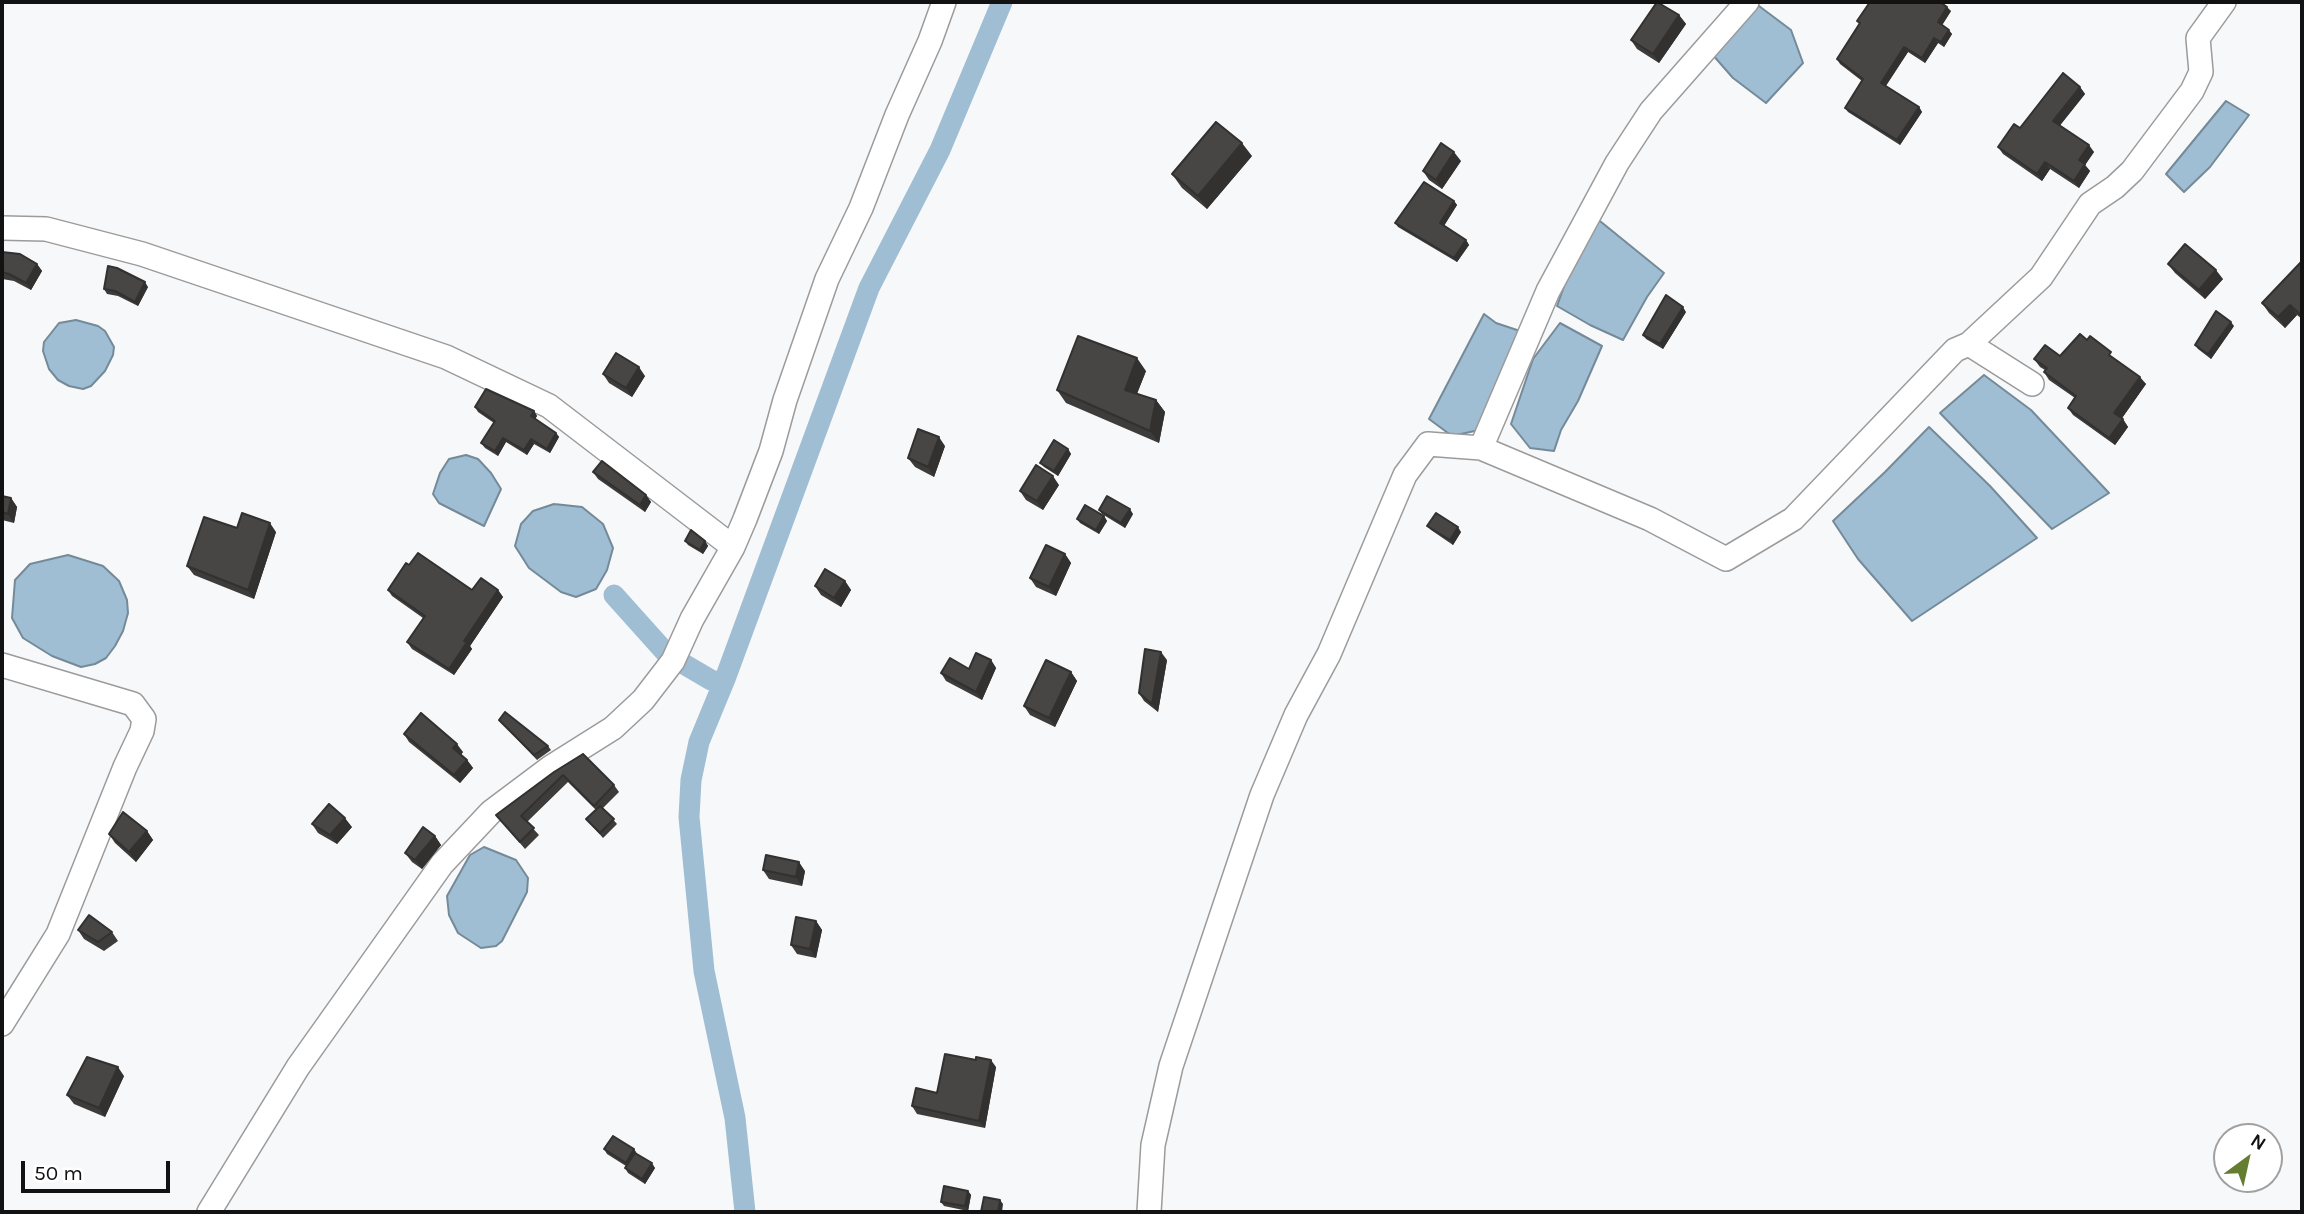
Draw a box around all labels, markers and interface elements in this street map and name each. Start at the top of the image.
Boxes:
north arrow [2213,1123,2283,1193]
text: N [2247,1129,2270,1155]
scale bar [24,1148,173,1192]
text: 50 m [34,1161,83,1185]

